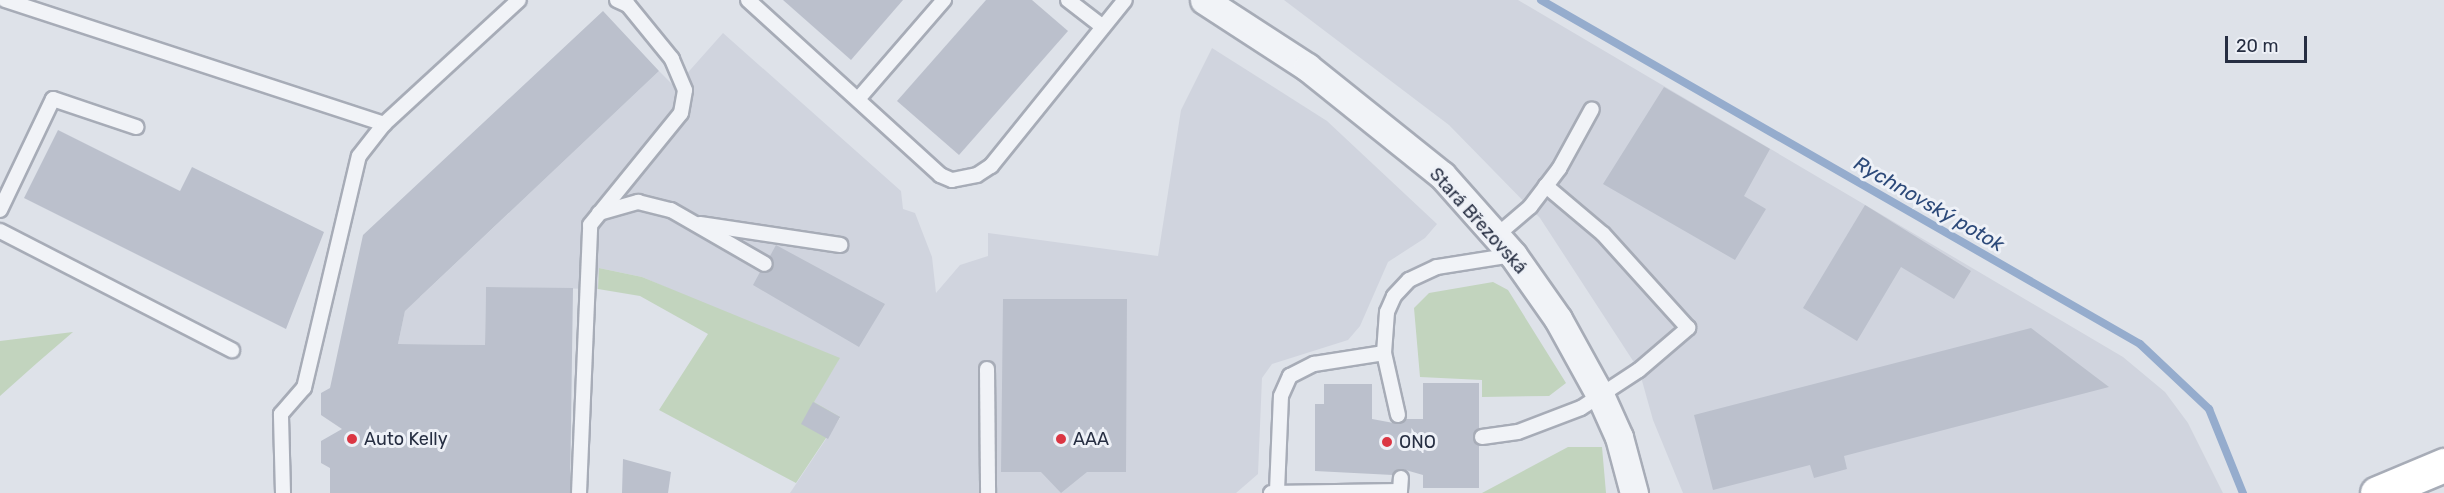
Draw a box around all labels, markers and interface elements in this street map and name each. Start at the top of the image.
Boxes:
scale bar [2228,24,2310,62]
text: 20 m [2236,35,2278,57]
water label: Rychnovský potok [1849,151,2009,257]
street label: Stará Březovská [1425,164,1531,278]
place label: Auto Kelly [364,428,448,450]
place label: AAA [1073,428,1109,450]
place label: ONO [1399,431,1436,453]
marker: Auto Kelly [345,432,359,446]
marker: AAA [1054,432,1068,446]
marker: ONO [1380,435,1394,449]

